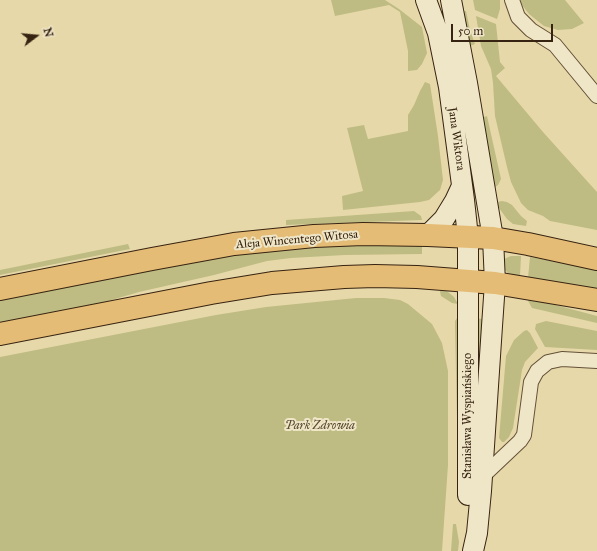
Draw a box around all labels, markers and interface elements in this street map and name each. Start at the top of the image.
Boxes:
north arrow [16,16,56,56]
scale bar [453,16,555,42]
text: 50 m [458,24,483,38]
text: N [40,26,56,39]
street label: Jana Wiktora [444,106,468,172]
street label: Aleja Wincentego Witosa [235,227,359,253]
street label: Stanisława Wyspiańskiego [461,353,475,479]
park label: Park Zdrowia [285,419,355,433]

